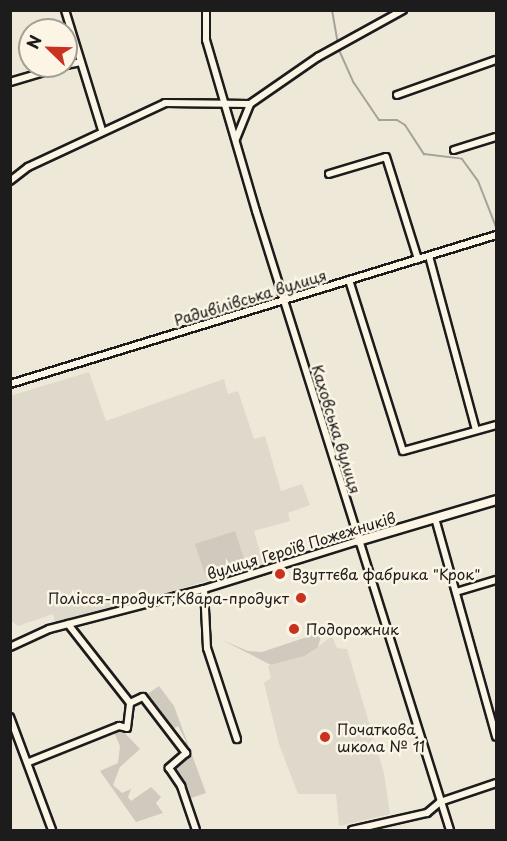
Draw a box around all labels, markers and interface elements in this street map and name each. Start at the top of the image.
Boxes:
north arrow [18,18,78,78]
text: N [20,31,47,52]
street label: Радивілівська вулиця [171,265,329,329]
street label: Каховська вулиця [309,362,365,496]
street label: вулиця Героїв Пожежників [204,508,398,582]
place label: Взуттєва фабрика "Крок" [292,565,482,583]
marker: Взуттєва фабрика "Крок" [273,567,287,581]
place label: Полісся-продукт;Квара-продукт [48,589,289,607]
marker: Полісся-продукт;Квара-продукт [294,591,308,605]
place label: Подорожник [306,620,399,638]
marker: Подорожник [287,622,301,636]
place label: Початкова школа № 11 [337,719,426,754]
marker: Початкова школа № 11 [318,730,332,744]

